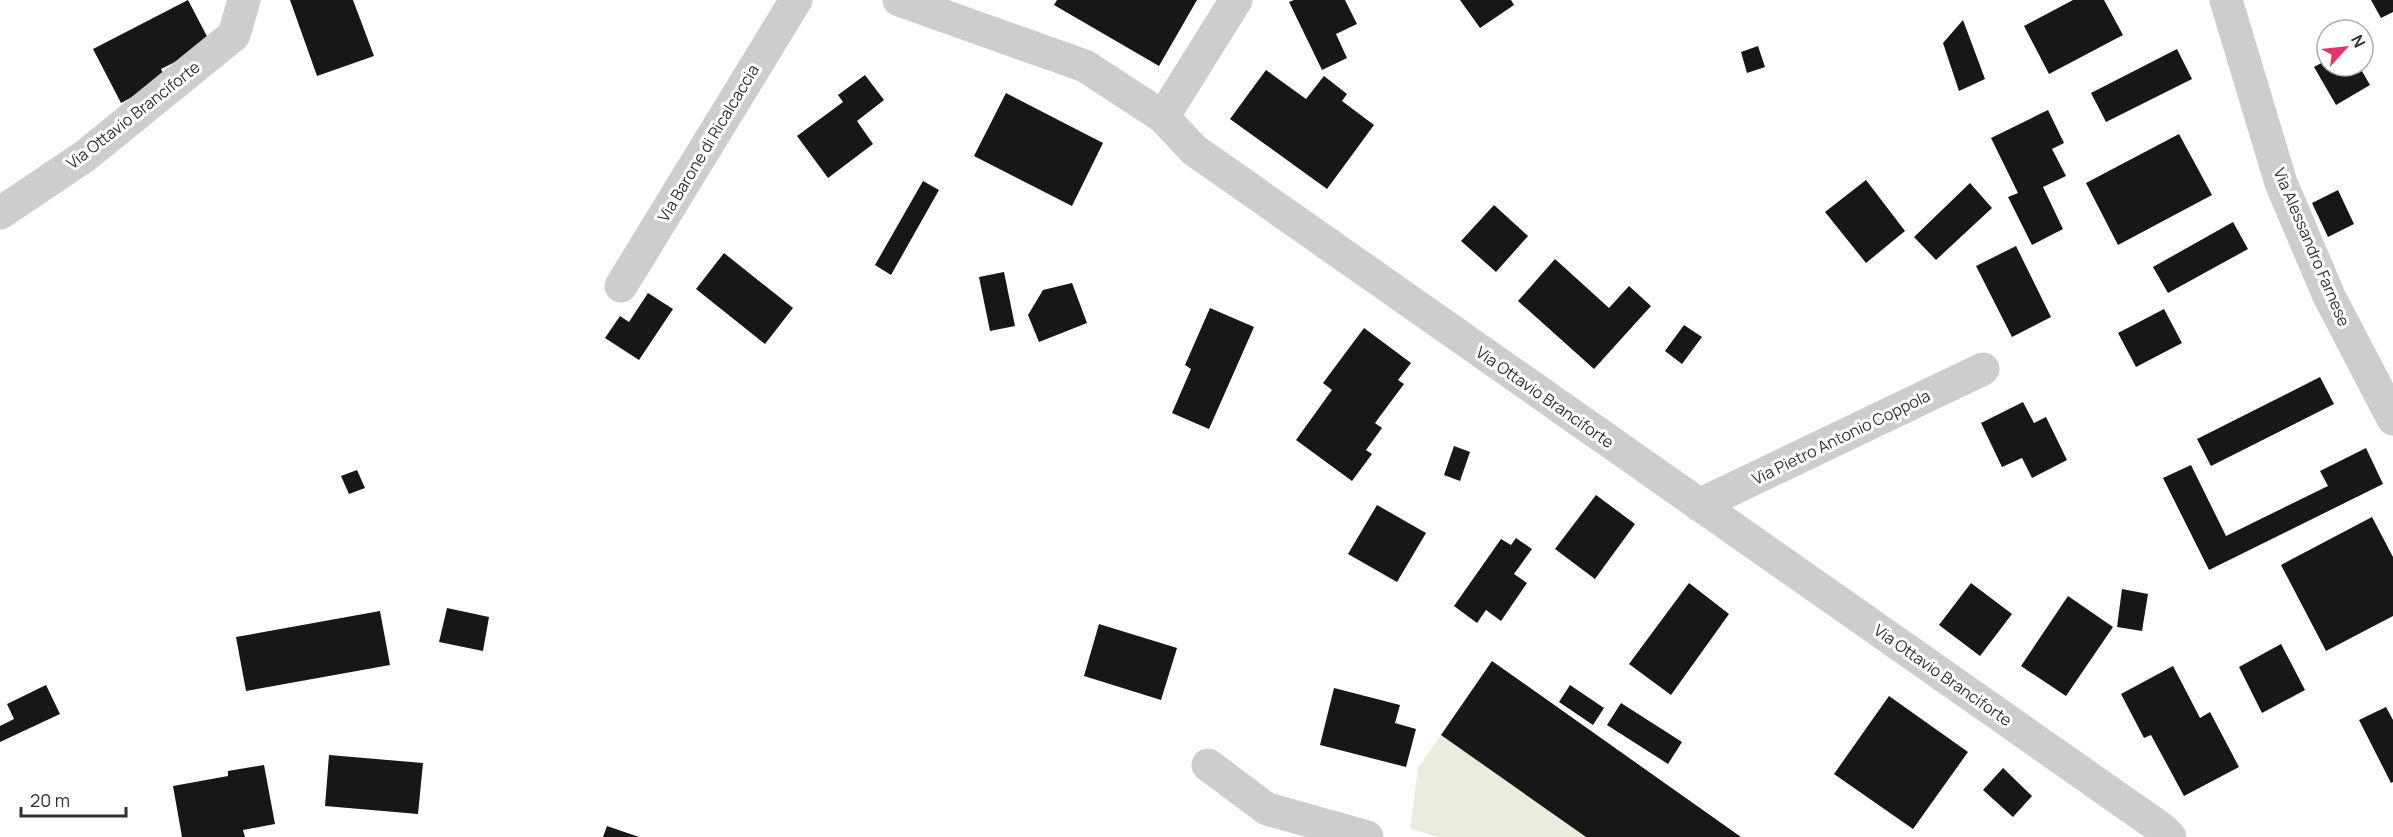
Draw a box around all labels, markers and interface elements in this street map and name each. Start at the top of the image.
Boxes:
north arrow [2315,18,2375,78]
text: N [2346,31,2371,51]
street label: Via Ottavio Branciforte [62,56,204,174]
street label: Via Barone di Ricalcaccia [652,60,764,226]
street label: Via Alessandro Farnese [2269,164,2355,330]
street label: Via Ottavio Branciforte [1472,341,1618,453]
street label: Via Pietro Antonio Coppola [1748,384,1934,490]
street label: Via Ottavio Branciforte [1870,619,2016,731]
scale bar [21,780,126,818]
text: 20 m [30,788,70,812]

